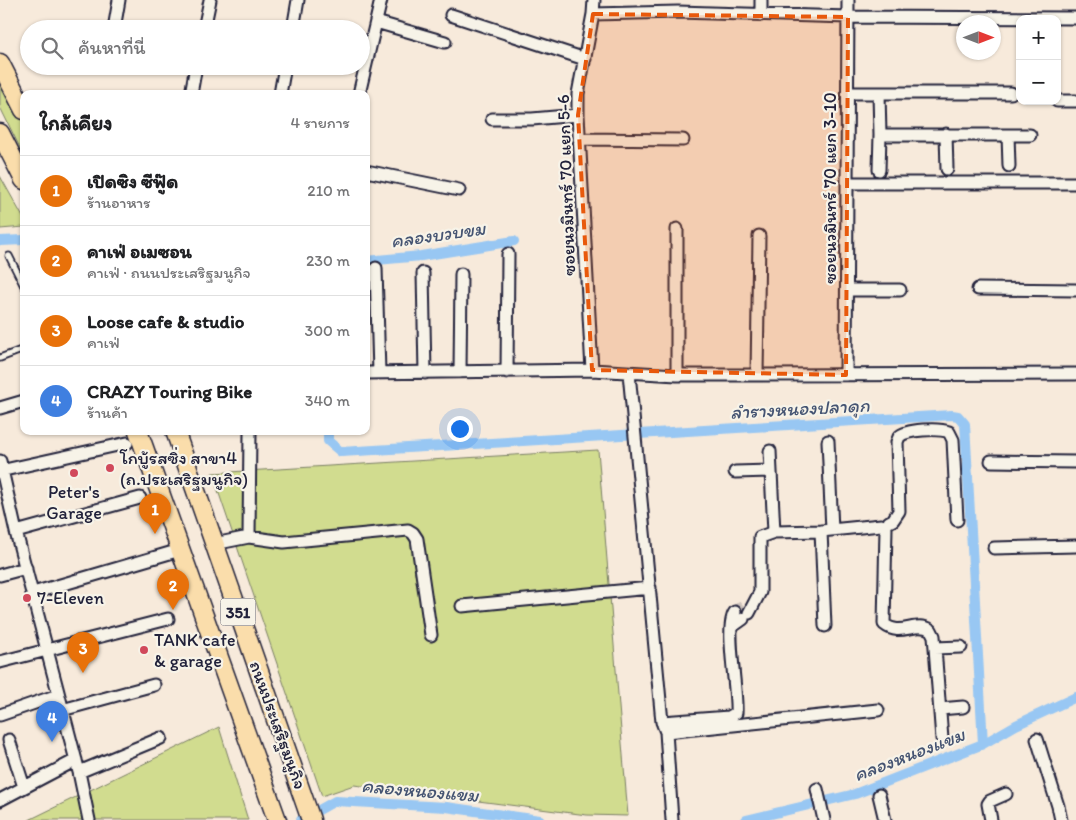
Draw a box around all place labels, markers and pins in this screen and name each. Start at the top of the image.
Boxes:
place label: โกบู้รสซิ่ง สาขา4 (ถ.ประเสริฐมนูกิจ) [119,446,248,491]
marker: โกบู้รสซิ่ง สาขา4 (ถ.ประเสริฐมนูกิจ) [104,462,116,474]
marker: Peter's Garage [68,467,80,479]
place label: Peter's Garage [46,481,102,524]
pin: 1 [139,493,171,534]
pin: 2 [157,569,189,610]
place label: 7-Eleven [37,587,104,609]
marker: 7-Eleven [21,592,33,604]
place label: TANK cafe & garage [154,629,236,672]
pin: 3 [67,632,99,673]
marker: TANK cafe & garage [138,644,150,656]
pin: 4 [36,701,68,742]

